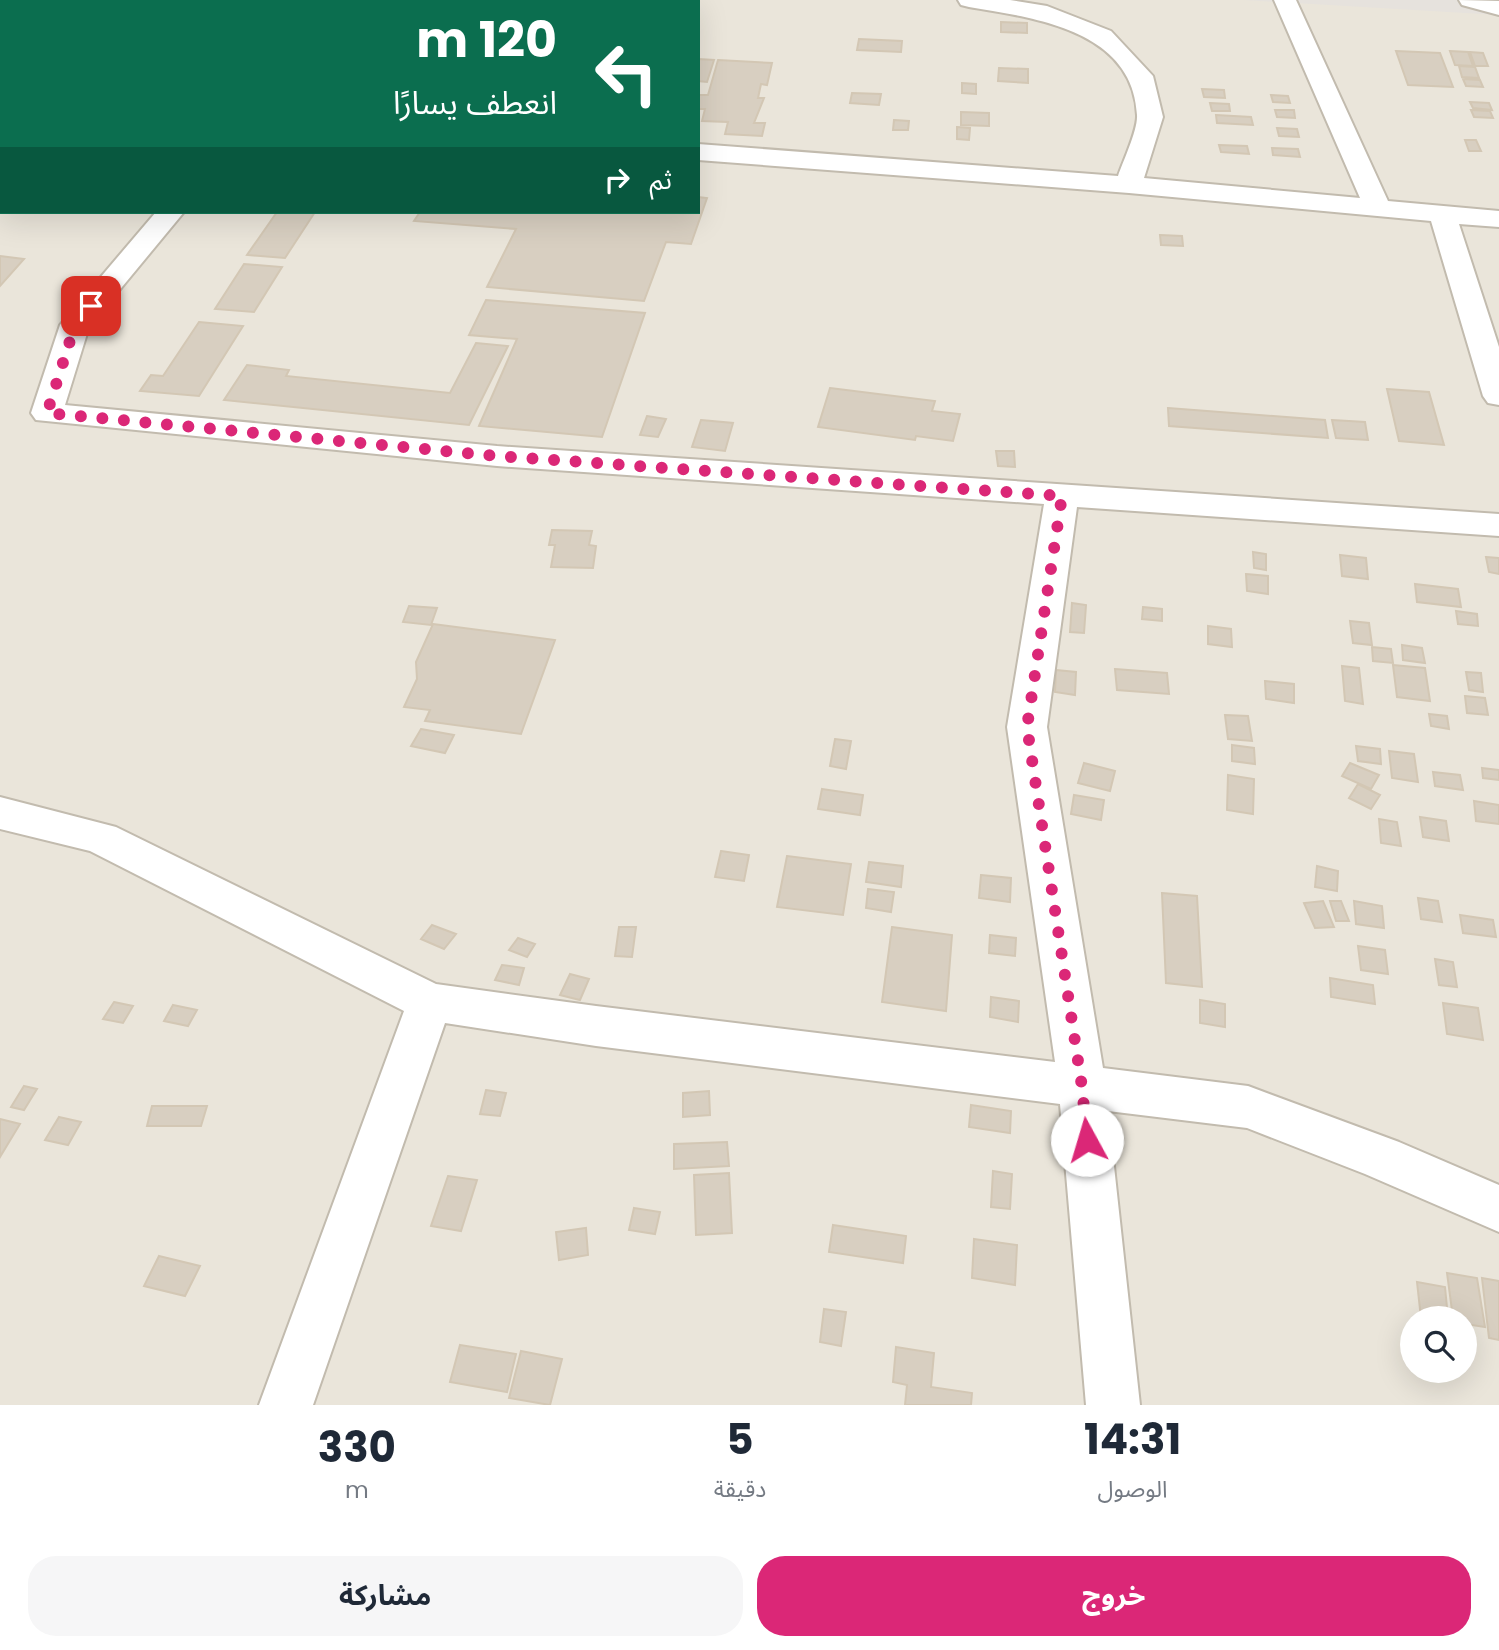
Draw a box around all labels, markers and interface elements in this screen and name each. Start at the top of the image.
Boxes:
text: 120 m [416,6,557,74]
icon: left [581,28,672,119]
text: انعطف يسارًا [393,80,557,125]
icon: right [598,161,636,199]
text: ثم [650,162,672,198]
pin [61,276,121,336]
icon: arrive [72,287,110,325]
position arrow [1050,1103,1124,1177]
map controls [1400,1306,1477,1383]
button: search [1400,1306,1477,1383]
text: 5 [726,1410,754,1469]
text: 14:31 [1084,1410,1181,1469]
text: 330 [318,1418,396,1477]
text: دقيقة [714,1473,766,1505]
text: الوصول [1098,1473,1168,1505]
text: m [345,1474,369,1506]
button: مشاركة [28,1556,743,1636]
button: خروج [757,1556,1471,1636]

